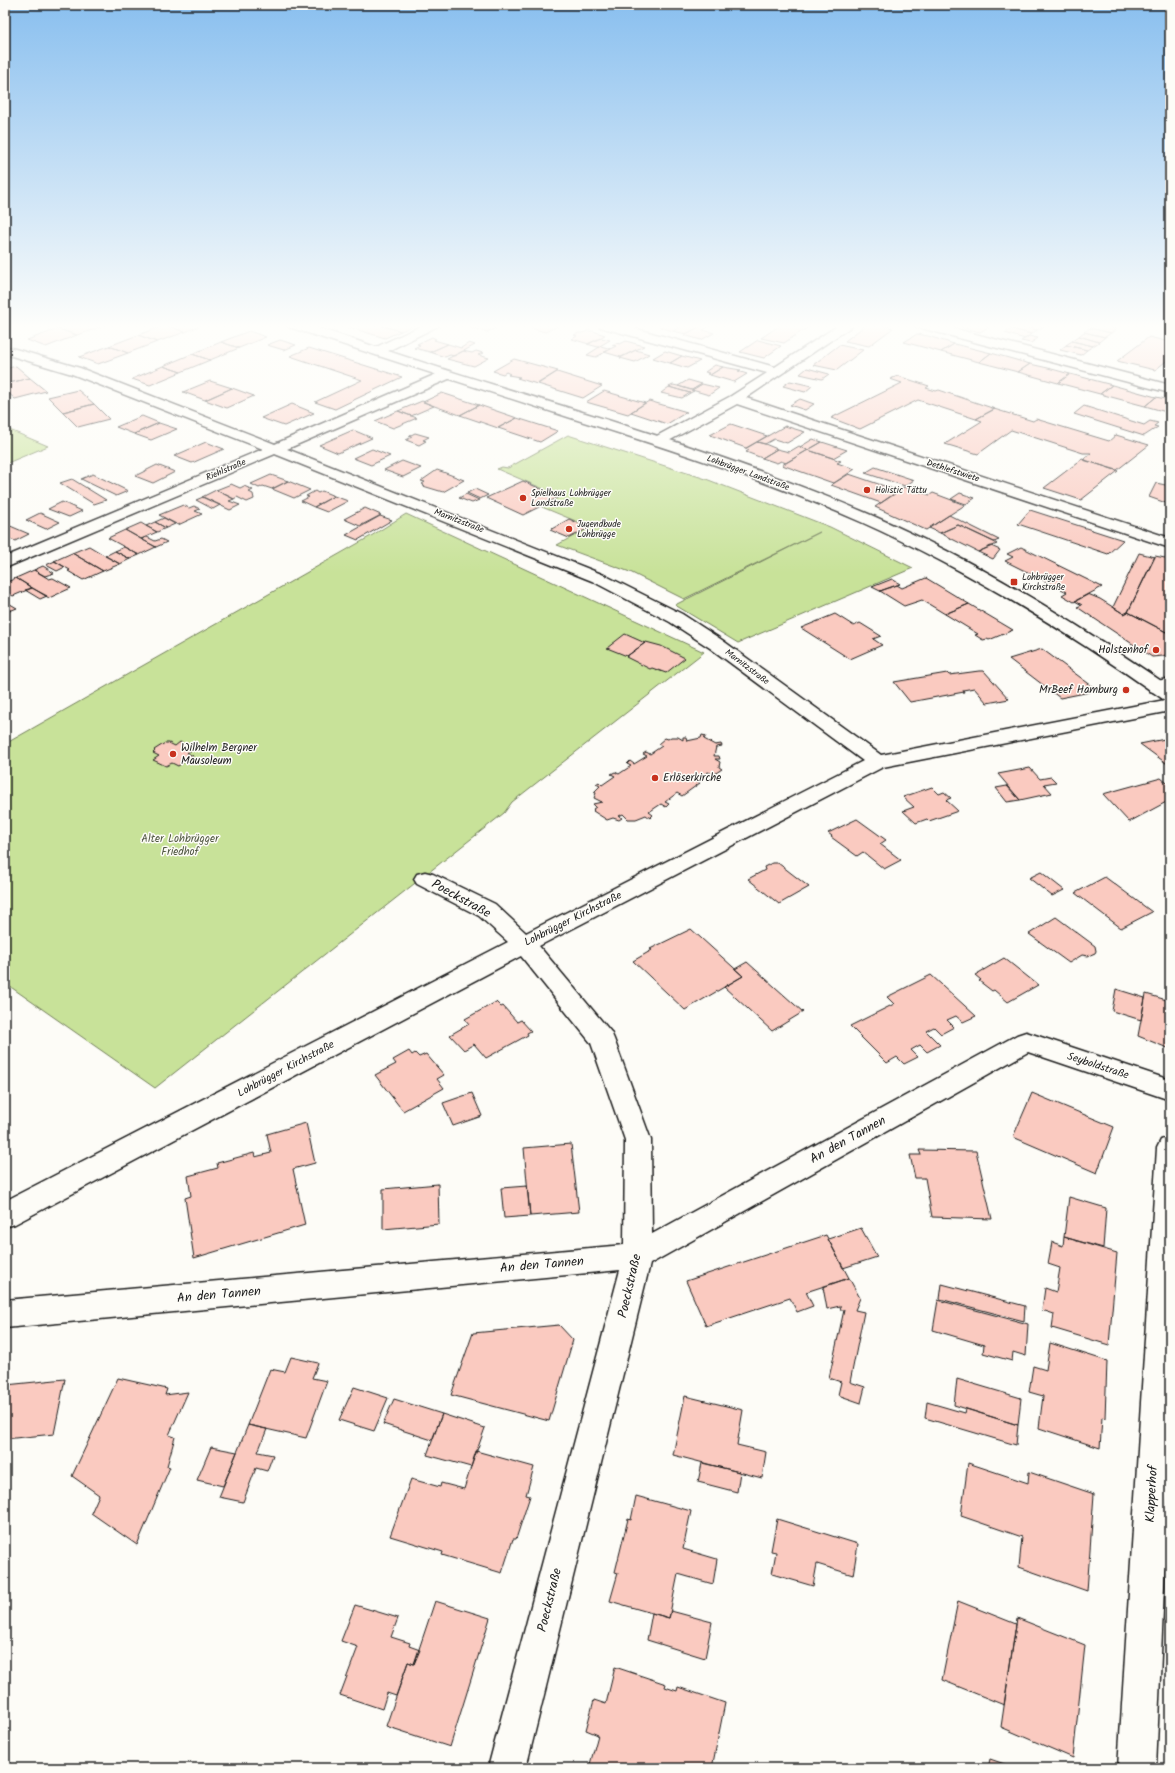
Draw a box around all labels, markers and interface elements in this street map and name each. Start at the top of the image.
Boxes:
street label: Lohbrügger Landstraße [704,451,792,495]
street label: Riehlstraße [204,455,248,485]
street label: Dethlefstwiete [925,455,981,487]
place label: Holistic Tättu [875,483,928,498]
marker: Holistic Tättu [862,485,872,495]
place label: Spielhaus Lohbrügger Landstraße [531,486,612,511]
marker: Spielhaus Lohbrügger Landstraße [518,493,528,503]
street label: Marnitzstraße [432,505,486,537]
place label: Jugendbude Lohbrügge [577,517,621,542]
marker: Jugendbude Lohbrügge [564,524,574,534]
place label: Lohbrügger Kirchstraße [1022,570,1065,595]
marker: Lohbrügger Kirchstraße [1009,577,1019,587]
place label: Holstenhof [1098,641,1150,659]
street label: Marnitzstraße [722,645,772,689]
marker: Holstenhof [1151,645,1161,655]
place label: MrBeef Hamburg [1039,681,1118,699]
marker: MrBeef Hamburg [1121,685,1131,695]
place label: Wilhelm Bergner Mausoleum [181,739,258,770]
marker: Wilhelm Bergner Mausoleum [168,749,178,759]
place label: Erlöserkirche [663,769,721,787]
marker: Erlöserkirche [650,773,660,783]
park label: Alter Lohbrügger Friedhof [141,830,220,861]
street label: Poeckstraße [427,874,495,924]
street label: Lohbrügger Kirchstraße [521,887,625,951]
street label: Lohbrügger Kirchstraße [234,1036,338,1102]
street label: Seyboldstraße [1065,1048,1131,1084]
street label: An den Tannen [806,1110,890,1170]
street label: An den Tannen [499,1251,585,1279]
street label: Poeckstraße [612,1252,648,1320]
street label: An den Tannen [176,1281,262,1309]
street label: Klapperhof [1140,1464,1164,1523]
street label: Poeckstraße [532,1566,568,1634]

